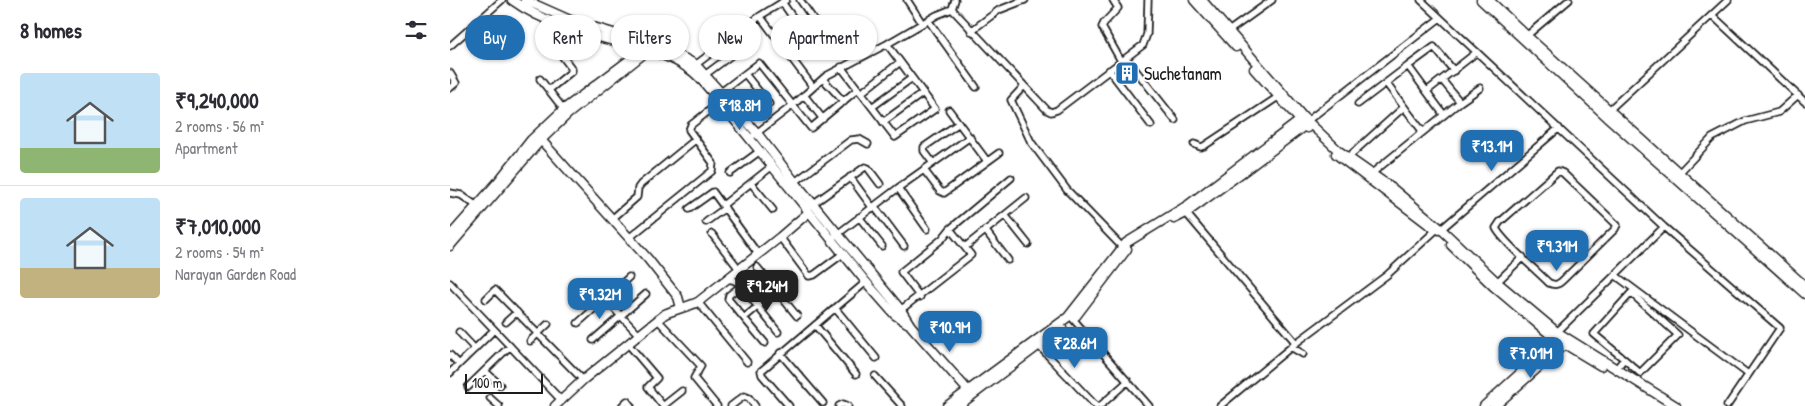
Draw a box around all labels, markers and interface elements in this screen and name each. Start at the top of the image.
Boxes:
chip: Buy [465,15,525,60]
chip: Rent [535,15,601,60]
chip: Filters [611,15,689,60]
chip: New [699,15,761,60]
chip: Apartment [771,15,877,60]
text: 8 homes [20,16,82,45]
icon: filters [402,16,430,44]
building icon: Suchetanam [1114,60,1140,86]
place label: Suchetanam [1144,61,1222,86]
text: ₹9,240,000 [175,86,259,115]
pin: ₹18.8M [699,88,781,131]
icon: home [60,93,120,153]
text: ₹18.8M [719,94,761,116]
text: 2 rooms · 56 m² [175,115,264,137]
pin: ₹13.1M [1451,130,1533,172]
text: ₹13.1M [1472,135,1512,157]
text: Apartment [175,137,238,159]
text: ₹7,010,000 [175,212,261,241]
icon: home [60,218,120,278]
pin: ₹9.31M [1516,230,1598,272]
text: ₹9.31M [1537,235,1577,257]
text: 2 rooms · 54 m² [175,241,264,263]
text: Narayan Garden Road [175,263,296,285]
pin: ₹9.24M [726,270,808,312]
text: ₹9.24M [746,275,788,297]
pin: ₹9.32M [559,278,641,320]
text: ₹9.32M [579,283,621,305]
pin: ₹10.9M [909,310,991,353]
text: ₹10.9M [930,316,970,338]
pin: ₹28.6M [1034,326,1116,369]
text: ₹28.6M [1054,332,1096,354]
pin: ₹7.01M [1490,336,1572,379]
text: ₹7.01M [1510,342,1553,364]
scale bar [465,371,542,394]
text: 100 m [472,373,502,392]

